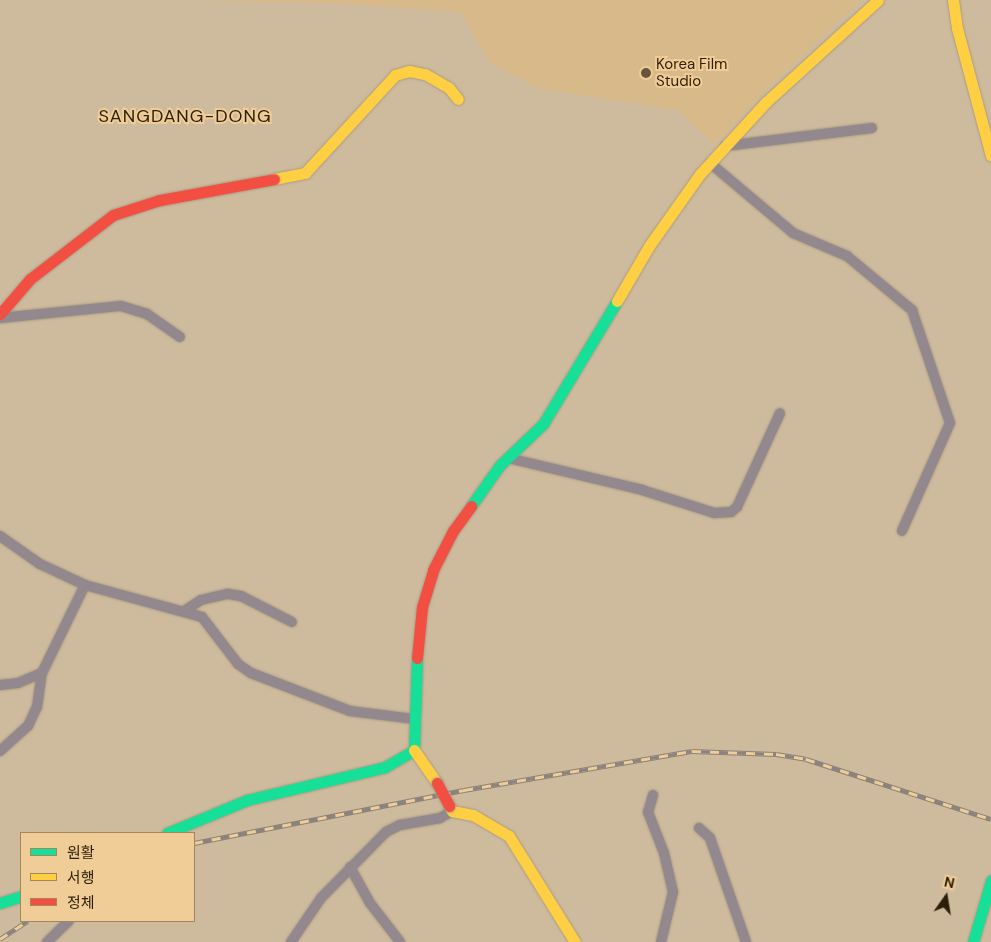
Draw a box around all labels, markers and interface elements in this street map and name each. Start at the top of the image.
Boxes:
place label: Korea Film Studio [656,55,727,90]
marker: Korea Film Studio [640,67,652,79]
district label: SANGDANG-DONG [97,105,273,127]
legend [20,832,195,922]
text: 원활 [67,843,95,863]
text: 서행 [67,868,95,888]
north arrow [921,872,971,922]
text: N [942,872,956,892]
text: 정체 [67,893,95,913]

